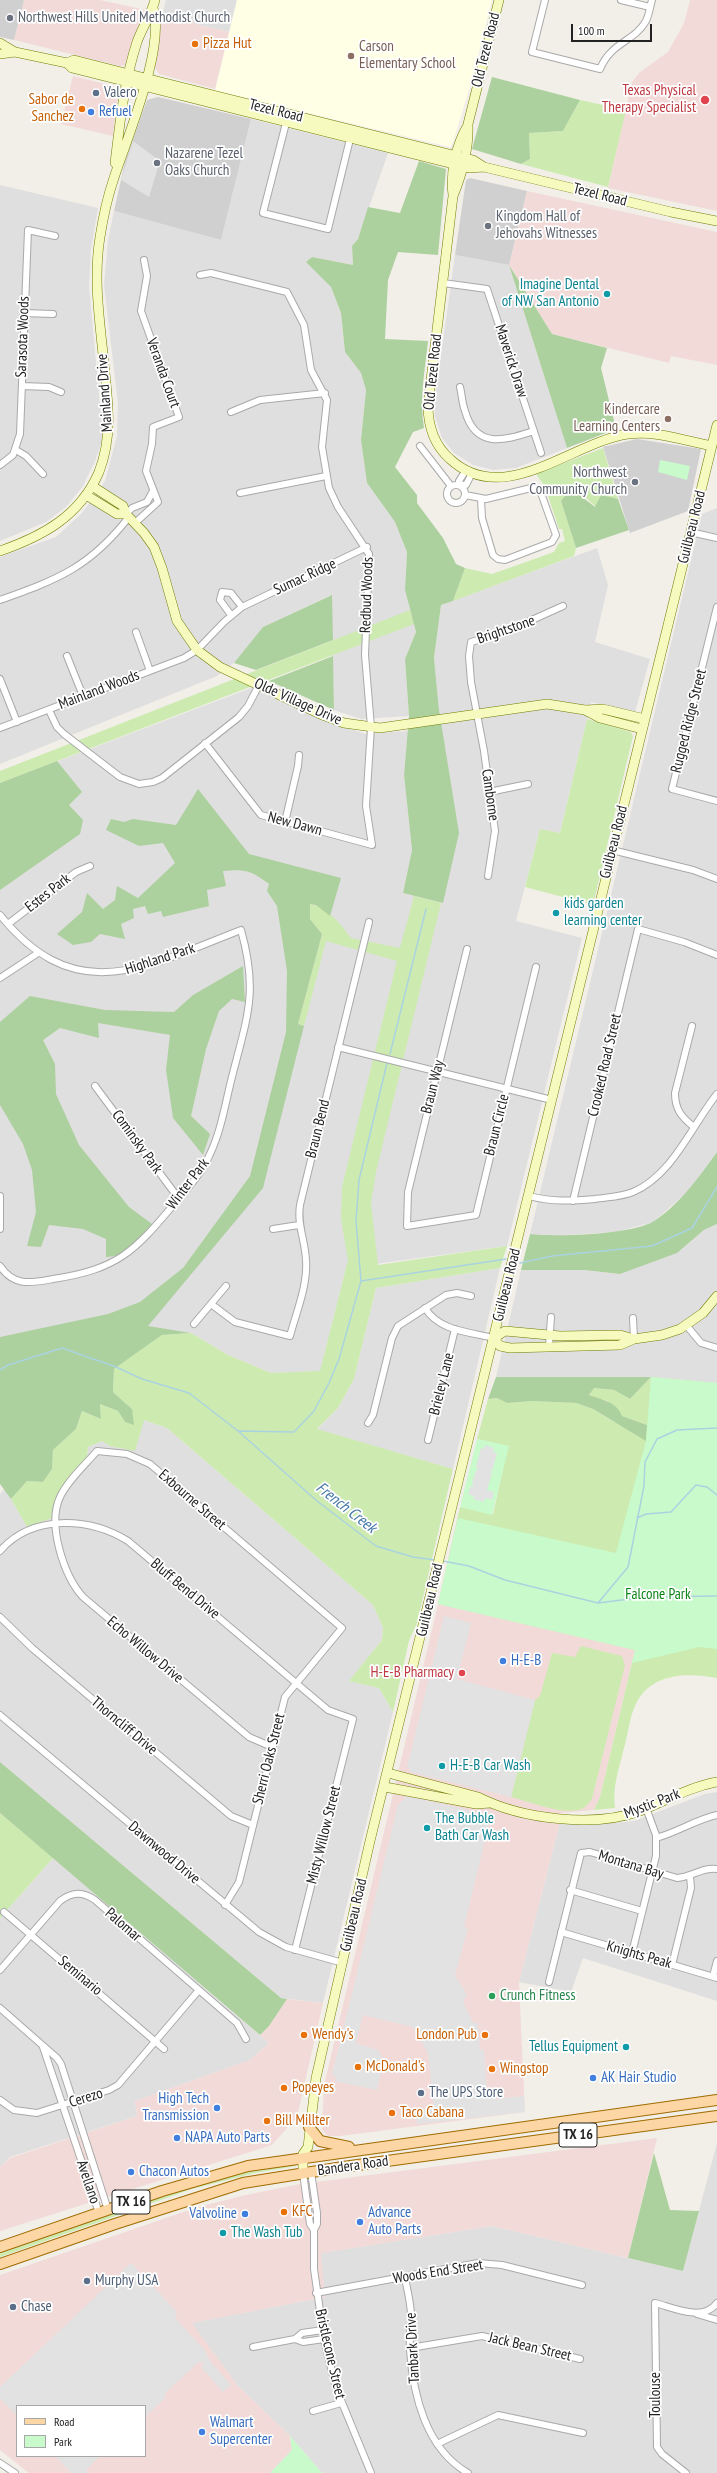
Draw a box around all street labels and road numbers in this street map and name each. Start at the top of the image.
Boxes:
street label: Old Tezel Road [468,11,504,89]
street label: Tezel Road [247,96,305,126]
street label: Tezel Road [571,180,629,210]
street label: Sarasota Woods [13,296,33,378]
street label: Maverick Draw [491,322,531,400]
street label: Old Tezel Road [420,333,446,411]
street label: Veranda Court [142,336,184,410]
street label: Mainland Drive [93,353,117,433]
street label: Guilbeau Road [674,489,710,565]
street label: Sumac Ridge [271,555,339,599]
street label: Redbud Woods [357,557,377,633]
street label: Brightstone [475,612,537,648]
street label: Mainland Woods [56,666,142,714]
street label: Rugged Ridge Street [667,667,711,775]
street label: Olde Village Drive [251,675,345,729]
street label: Camborne [477,768,503,822]
street label: Guilbeau Road [596,804,632,880]
street label: New Dawn [266,808,324,840]
street label: Estes Park [22,870,74,916]
street label: Highland Park [123,939,197,979]
street label: Crooked Road Street [584,1012,626,1118]
street label: Braun Way [418,1058,448,1116]
street label: Braun Circle [481,1092,513,1158]
street label: Braun Bend [302,1098,334,1160]
street label: Cominsky Park [108,1107,166,1177]
street label: Winter Park [163,1155,213,1213]
street label: Guilbeau Road [489,1247,525,1323]
street label: Brieley Lane [426,1351,458,1417]
street label: Exbourne Street [155,1466,229,1534]
street label: Bluff Bend Drive [147,1555,223,1623]
street label: Guilbeau Road [413,1562,447,1638]
street label: Echo Willow Drive [103,1613,187,1687]
street label: Thorncliff Drive [87,1693,161,1759]
street label: Sherri Oaks Street [249,1712,289,1806]
street label: Misty Willow Street [303,1784,345,1886]
street label: Mystic Park [621,1785,683,1823]
street label: Dawnwood Drive [125,1818,203,1888]
street label: Montana Bay [596,1847,666,1883]
street label: Guilbeau Road [337,1877,371,1953]
street label: Palomar [101,1904,145,1946]
street label: Knights Peak [604,1937,674,1973]
street label: Seminario [54,1952,106,2000]
street label: Cerezo [67,2084,105,2112]
road number: TX 16 [559,2123,597,2147]
street label: Bandera Road [316,2152,390,2180]
street label: Avellano [72,2158,104,2206]
road number: TX 16 [112,2190,150,2214]
street label: Woods End Street [392,2256,484,2288]
street label: Bristlecone Street [311,2307,349,2401]
street label: Tanbark Drive [402,2312,424,2384]
street label: Jack Bean Street [487,2329,573,2365]
street label: Toulouse [647,2372,665,2418]

